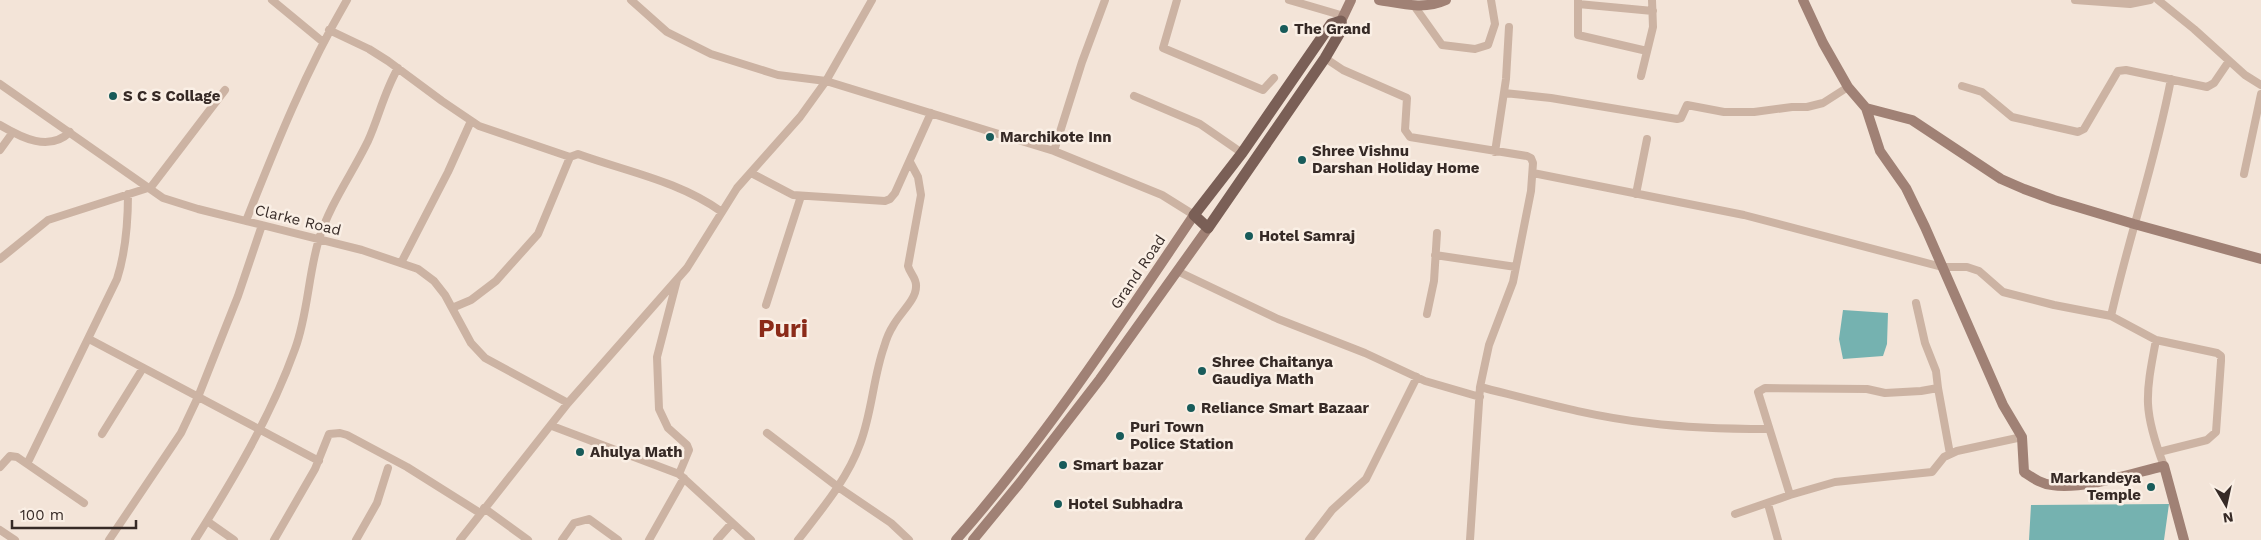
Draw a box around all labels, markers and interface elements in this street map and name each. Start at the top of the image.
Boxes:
place label: The Grand [1294,20,1371,38]
marker: The Grand [1278,23,1290,35]
place label: S C S Collage [123,87,221,105]
marker: S C S Collage [107,90,119,102]
place label: Marchikote Inn [1000,128,1112,146]
marker: Marchikote Inn [984,131,996,143]
place label: Shree Vishnu Darshan Holiday Home [1312,142,1480,177]
marker: Shree Vishnu Darshan Holiday Home [1296,154,1308,166]
street label: Clarke Road [253,201,343,239]
place label: Hotel Samraj [1259,227,1355,245]
marker: Hotel Samraj [1243,230,1255,242]
street label: Grand Road [1107,231,1169,313]
district label: Puri [758,314,808,343]
place label: Shree Chaitanya Gaudiya Math [1212,353,1333,388]
marker: Shree Chaitanya Gaudiya Math [1196,365,1208,377]
place label: Reliance Smart Bazaar [1201,399,1370,417]
marker: Reliance Smart Bazaar [1185,402,1197,414]
place label: Puri Town Police Station [1130,418,1233,453]
marker: Puri Town Police Station [1114,430,1126,442]
place label: Ahulya Math [590,443,683,461]
marker: Ahulya Math [574,446,586,458]
place label: Smart bazar [1073,456,1164,474]
marker: Smart bazar [1057,459,1069,471]
place label: Markandeya Temple [2050,469,2141,504]
north arrow [2201,480,2251,530]
marker: Markandeya Temple [2145,481,2157,493]
place label: Hotel Subhadra [1068,495,1183,513]
scale bar [12,498,136,530]
marker: Hotel Subhadra [1052,498,1064,510]
text: 100 m [20,506,64,524]
text: N [2222,509,2234,527]

